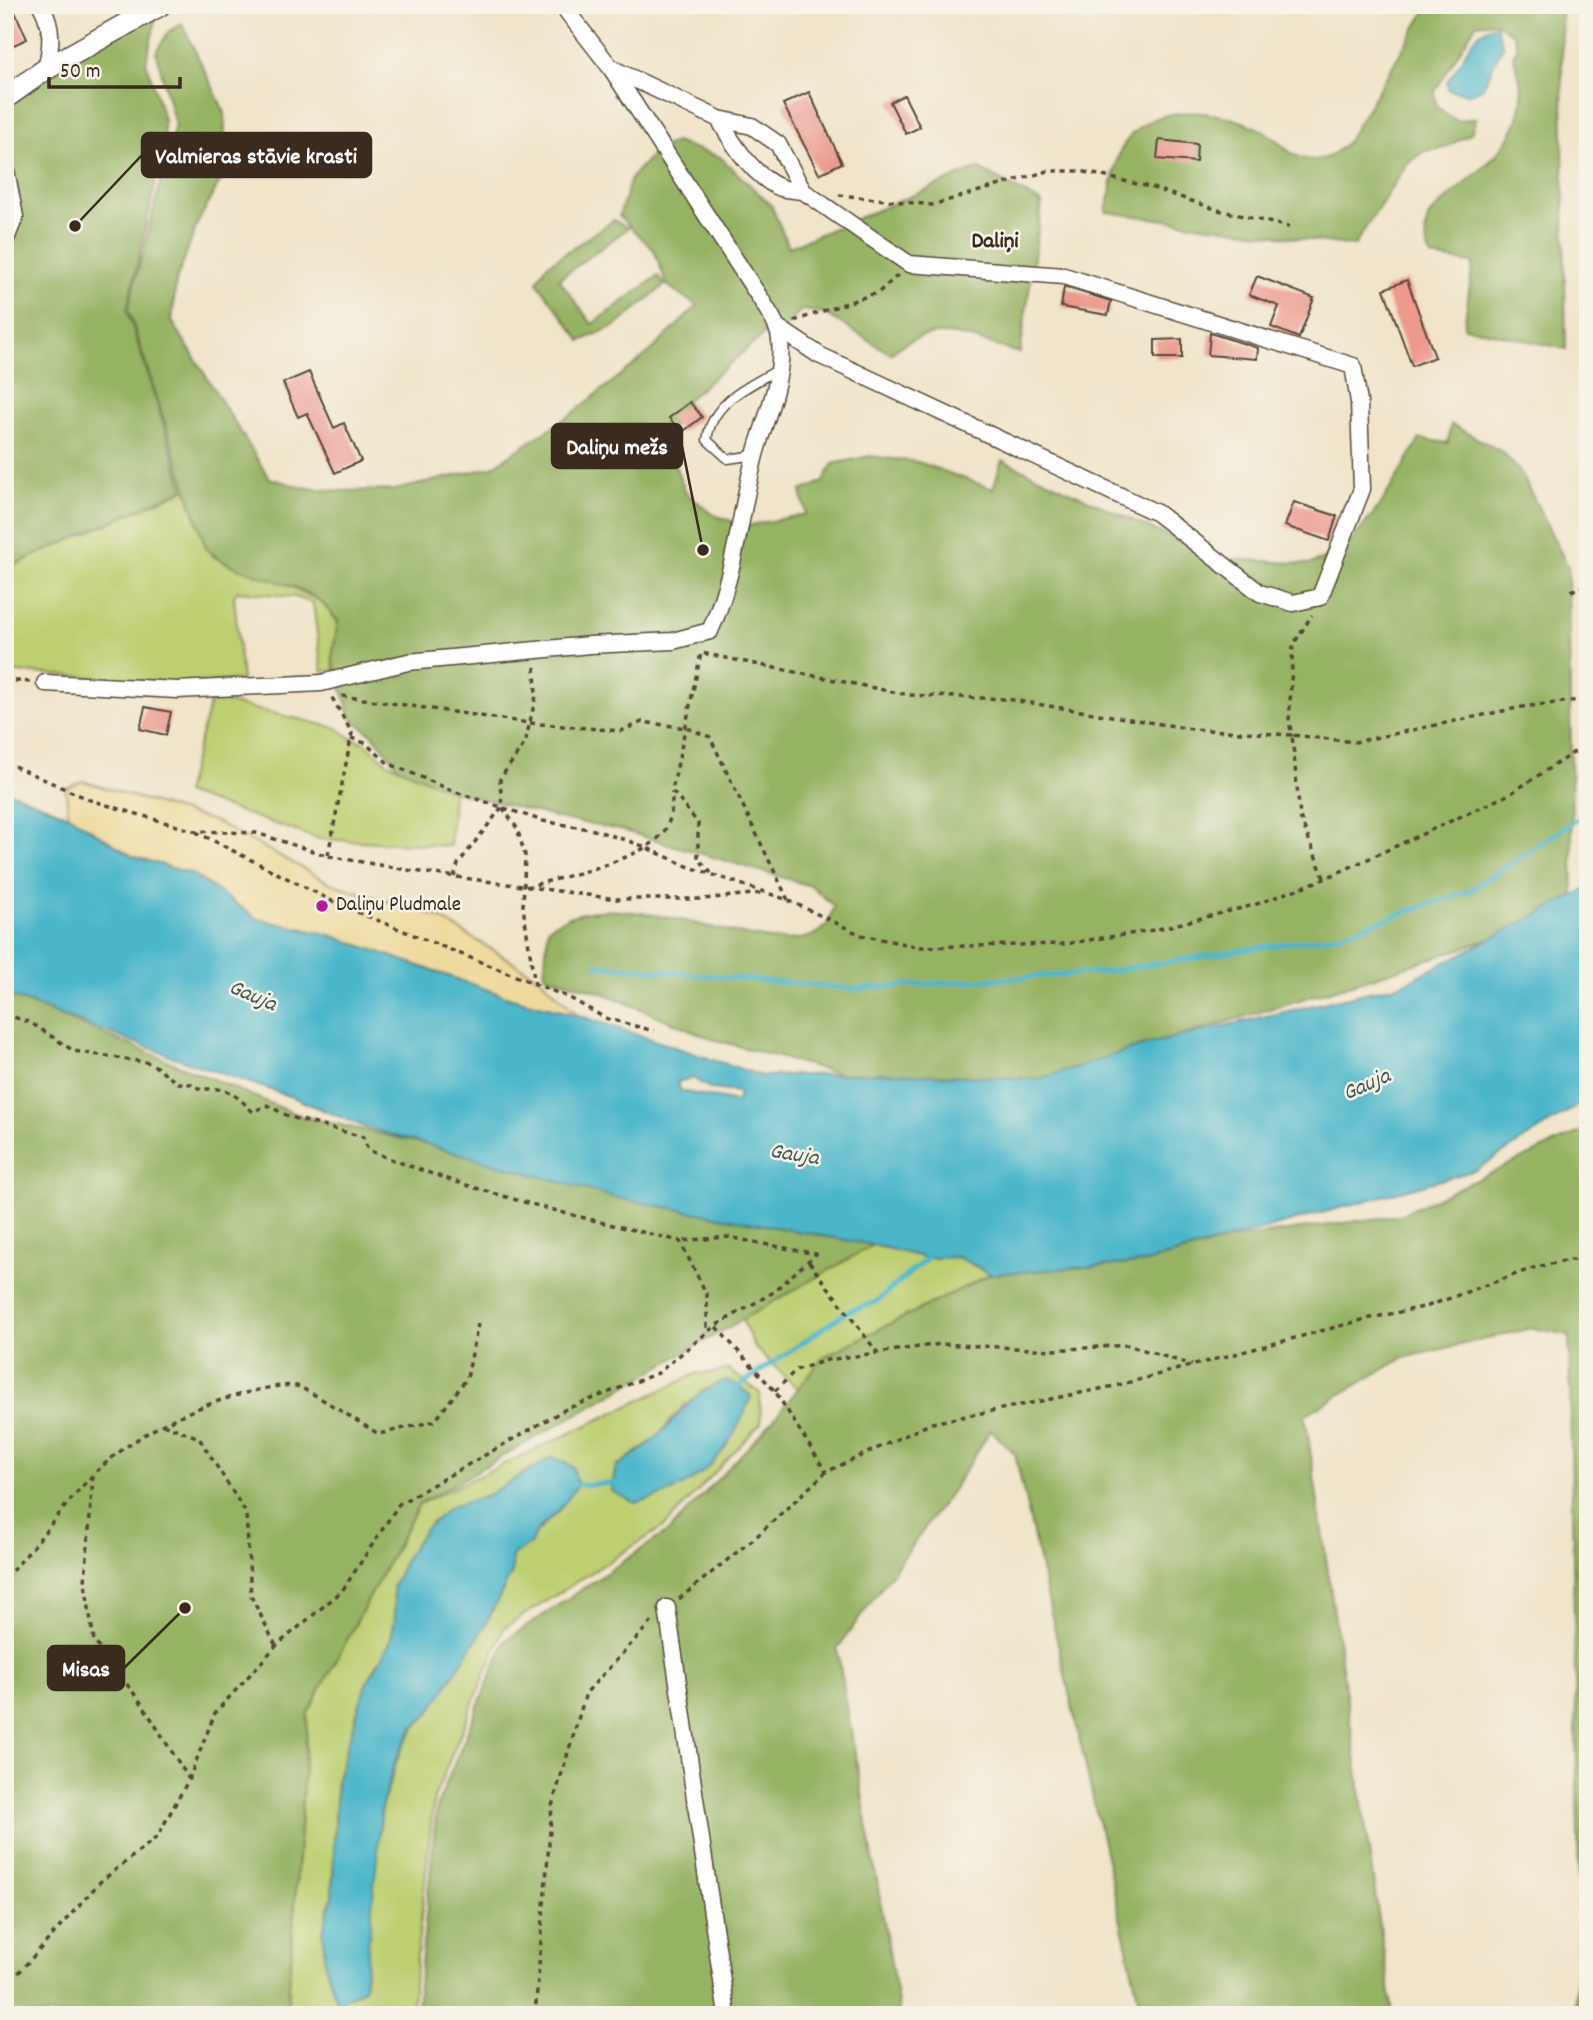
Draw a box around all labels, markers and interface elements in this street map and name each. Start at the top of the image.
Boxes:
scale bar [49,46,180,90]
text: 50 m [60,58,100,88]
callout: Valmieras stāvie krasti [142,133,371,177]
text: Valmieras stāvie krasti [155,142,358,175]
district label: Daliņi [971,226,1019,259]
callout: Daliņu mežs [552,424,682,468]
text: Daliņu mežs [566,433,668,466]
place label: Daliņu Pludmale [336,891,461,921]
marker: Daliņu Pludmale [314,898,330,914]
water label: Gauja [223,972,282,1022]
water label: Gauja [1338,1060,1397,1111]
water label: Gauja [767,1136,822,1176]
callout: Misas [48,1646,124,1690]
text: Misas [62,1655,110,1688]

